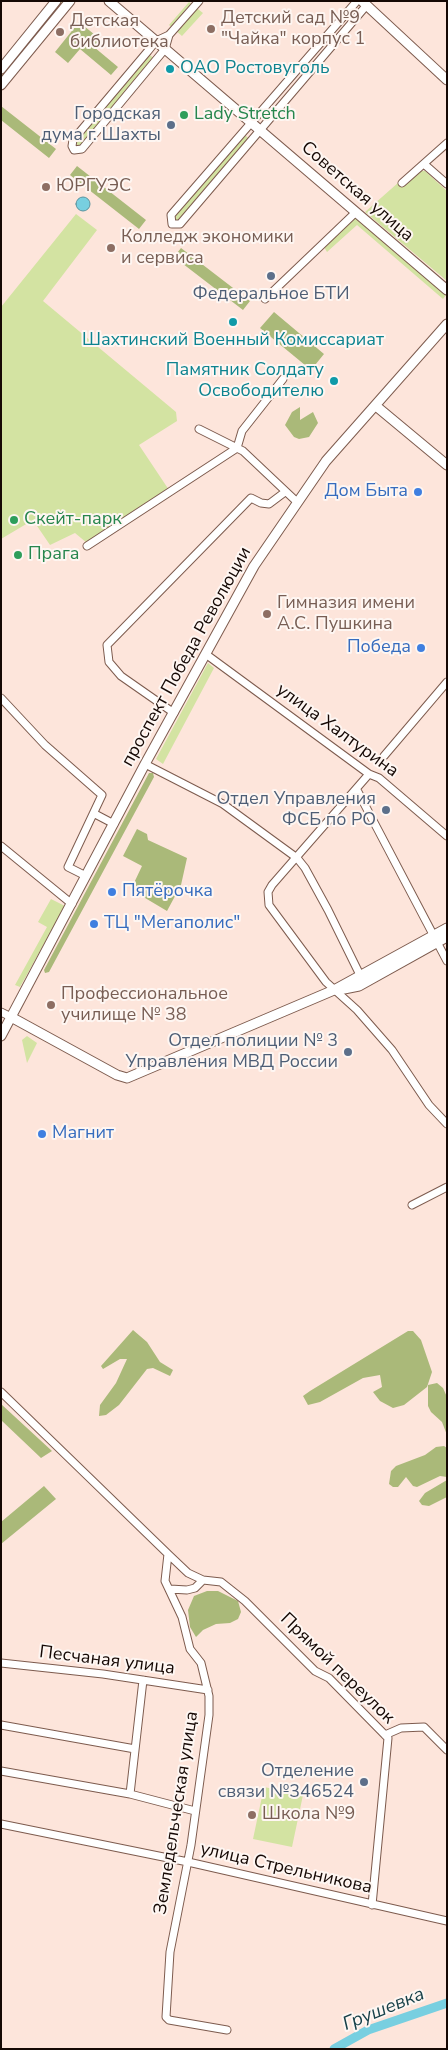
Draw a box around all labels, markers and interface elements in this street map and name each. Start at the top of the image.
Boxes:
place label: Детский сад №9 "Чайка" корпус 1 [221,8,365,50]
place label: Детская библиотека [70,11,169,54]
marker: Детский сад №9 "Чайка" корпус 1 [205,23,217,35]
marker: Детская библиотека [54,26,66,38]
place label: ОАО Ростовуголь [180,58,330,80]
marker: ОАО Ростовуголь [164,63,176,75]
place label: Городская дума г. Шахты [41,104,161,146]
place label: Lady Stretch [194,104,296,126]
marker: Lady Stretch [178,109,190,121]
marker: Городская дума г. Шахты [165,119,177,131]
street label: Советская улица [296,137,418,247]
place label: ЮРГУЭС [56,176,131,198]
marker: ЮРГУЭС [40,181,52,193]
place label: Колледж экономики и сервиса [121,227,294,270]
marker: Колледж экономики и сервиса [105,242,117,254]
marker: Федеральное БТИ [265,270,277,282]
place label: Федеральное БТИ [193,284,349,306]
marker: Шахтинский Военный Комиссариат [227,316,239,328]
place label: Шахтинский Военный Комиссариат [82,330,384,352]
place label: Памятник Солдату Освободителю [166,360,324,402]
marker: Памятник Солдату Освободителю [328,375,340,387]
place label: Дом Быта [325,481,408,503]
marker: Дом Быта [412,486,424,498]
place label: Скейт-парк [24,509,122,531]
marker: Скейт-парк [8,514,20,526]
street label: проспект Победа Революции [118,543,256,771]
place label: Прага [28,544,80,566]
marker: Прага [12,549,24,561]
place label: Гимназия имени А.С. Пушкина [277,593,415,636]
marker: Гимназия имени А.С. Пушкина [261,608,273,620]
place label: Победа [347,637,411,659]
marker: Победа [415,642,427,654]
street label: улица Халтурина [272,680,402,782]
place label: Отдел Управления ФСБ по РО [217,789,376,832]
marker: Отдел Управления ФСБ по РО [380,804,392,816]
place label: Пятёрочка [122,881,213,903]
marker: Пятёрочка [106,886,118,898]
place label: ТЦ "Мегаполис" [104,913,240,935]
marker: ТЦ "Мегаполис" [88,918,100,930]
place label: Профессиональное училище № 38 [61,984,228,1026]
marker: Профессиональное училище № 38 [45,999,57,1011]
place label: Отдел полиции № 3 Управления МВД России [126,1031,338,1074]
marker: Отдел полиции № 3 Управления МВД России [342,1046,354,1058]
place label: Магнит [52,1123,114,1145]
marker: Магнит [36,1128,48,1140]
street label: Прямой переулок [275,1609,399,1729]
street label: Песчаная улица [38,1642,176,1680]
street label: Земледельческая улица [150,1710,204,1916]
place label: Отделение связи №346524 [218,1761,354,1804]
marker: Отделение связи №346524 [358,1776,370,1788]
place label: Школа №9 [262,1804,355,1826]
marker: Школа №9 [246,1809,258,1821]
street label: улица Стрельникова [198,1839,374,1899]
water label: Грушевка [340,1983,428,2037]

